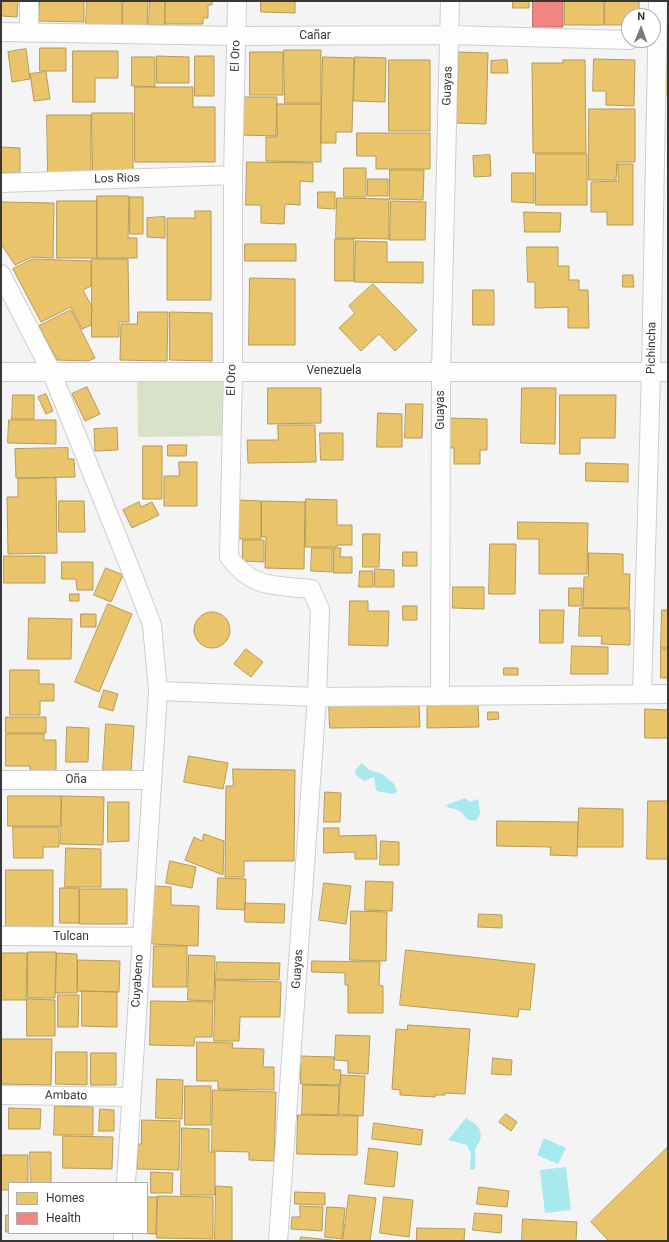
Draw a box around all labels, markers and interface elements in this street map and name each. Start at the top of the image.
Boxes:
north arrow [621,8,661,48]
text: N [637,10,645,23]
street label: Cañar [299,29,331,43]
street label: El Oro [228,40,244,72]
street label: Guayas [440,66,456,106]
street label: Los Rios [94,171,140,187]
street label: Pichincha [644,322,660,374]
street label: El Oro [225,364,239,396]
street label: Venezuela [306,364,362,378]
street label: Guayas [434,390,448,430]
street label: Oña [65,773,87,787]
street label: Tulcan [53,930,89,944]
street label: Guayas [289,949,307,989]
street label: Cuyabeno [129,954,147,1008]
street label: Ambato [45,1088,87,1104]
legend [8,1182,148,1234]
text: Homes [46,1191,84,1205]
text: Health [46,1211,81,1225]

